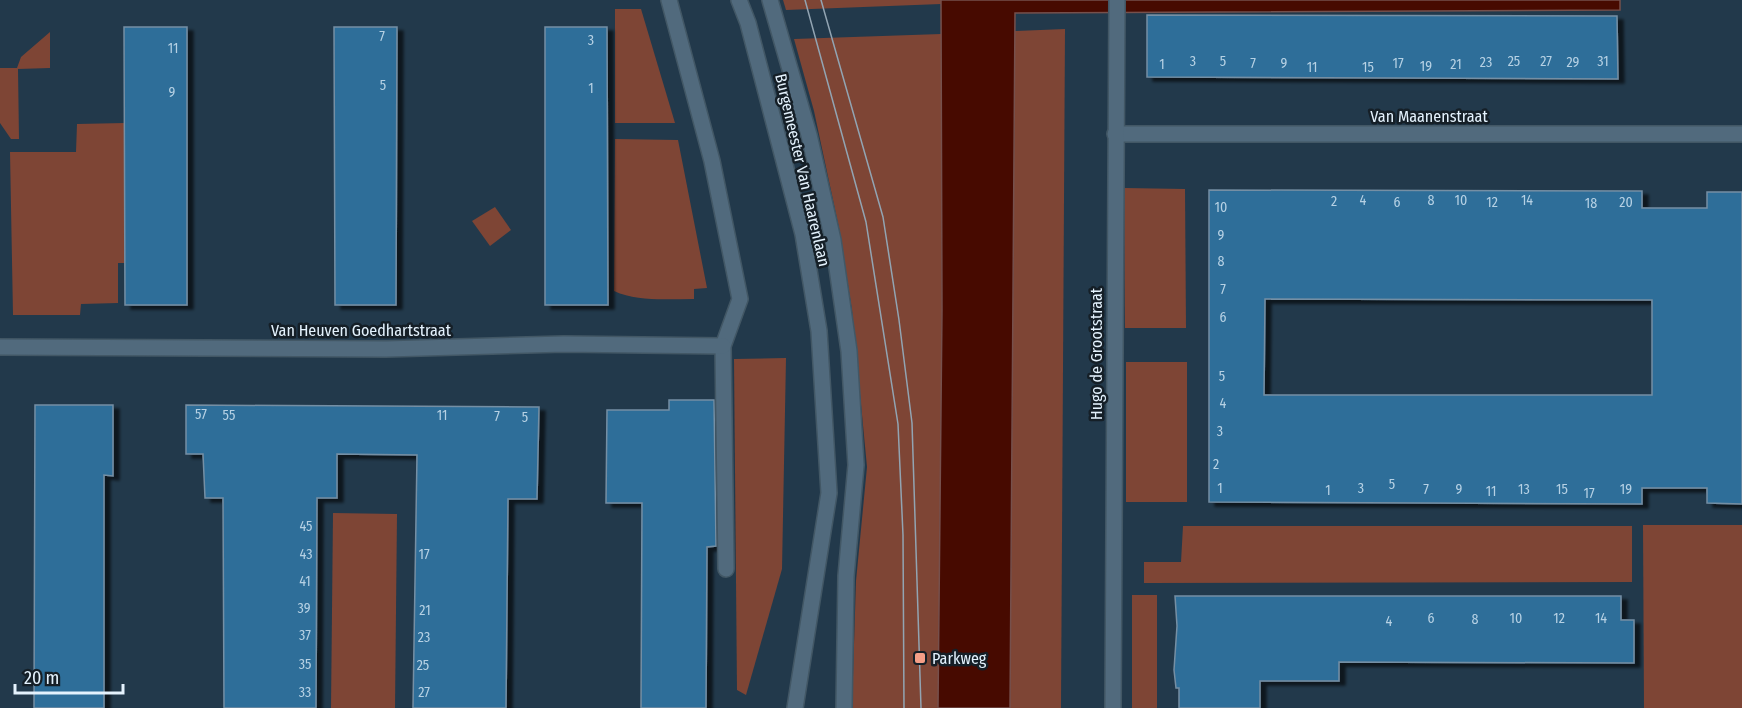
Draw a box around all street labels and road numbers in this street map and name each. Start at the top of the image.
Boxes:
street label: Burgemeester Van Haarenlaan [771,72,834,268]
street label: Van Maanenstraat [1370,107,1488,126]
street label: Hugo de Grootstraat [1087,287,1106,420]
street label: Van Heuven Goedhartstraat [271,321,452,340]

